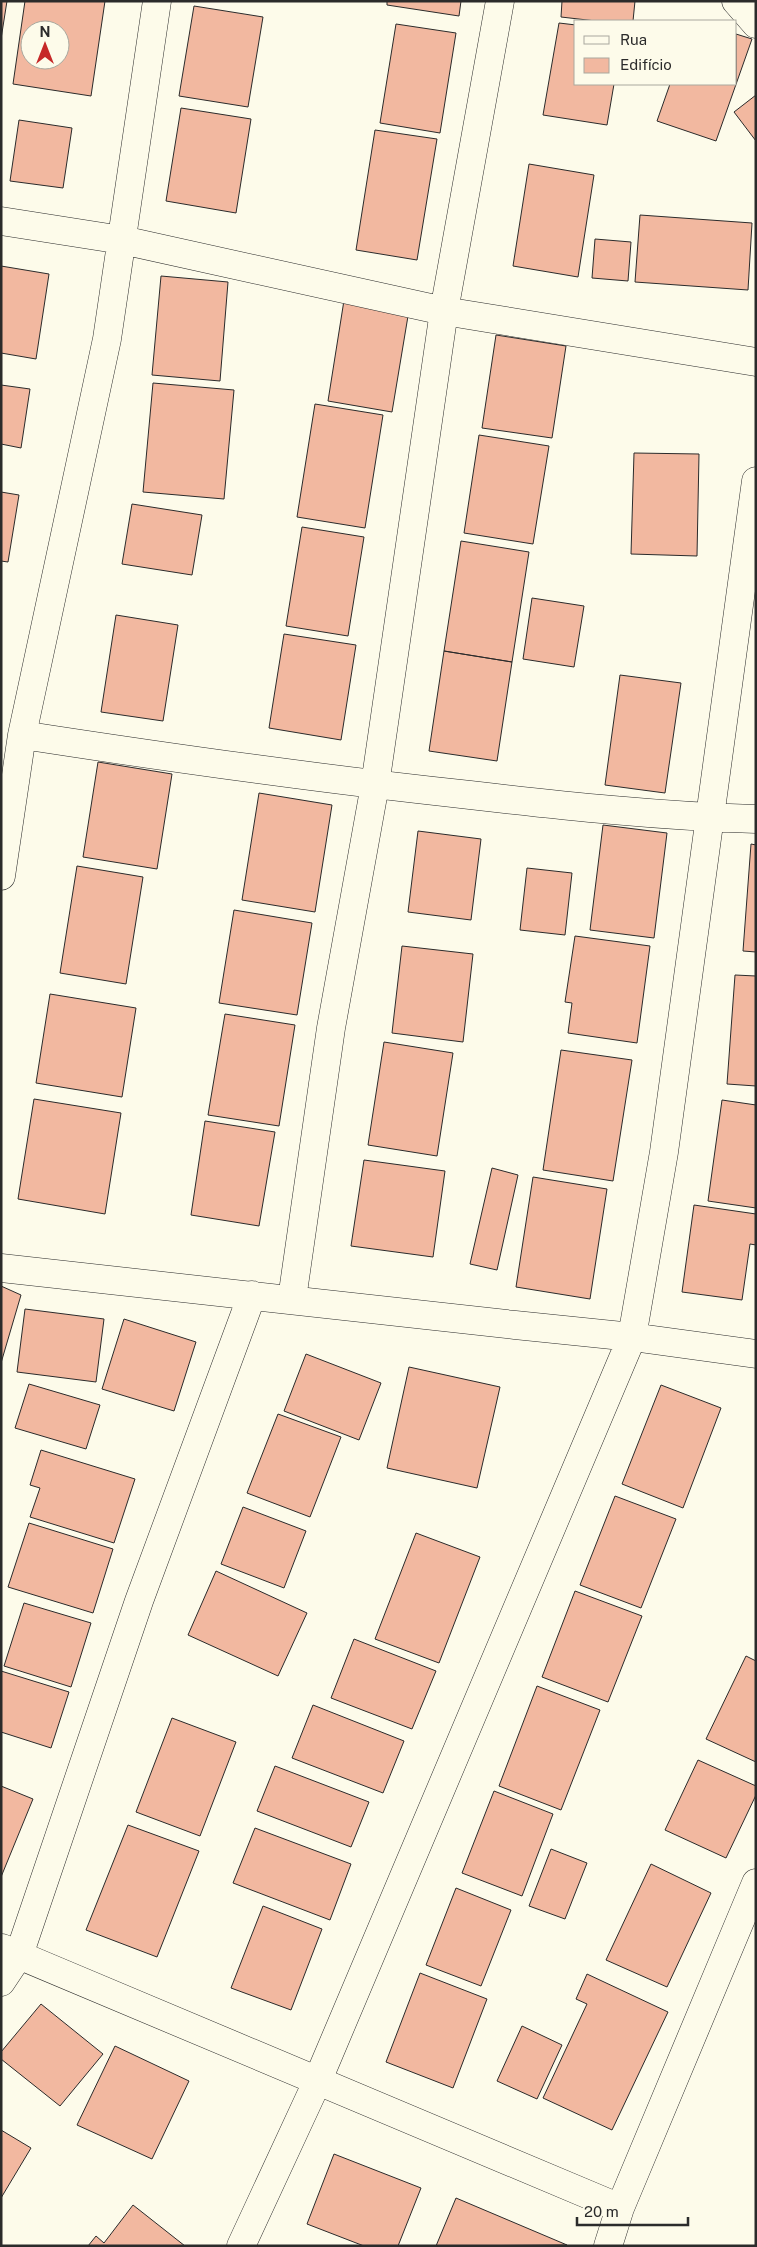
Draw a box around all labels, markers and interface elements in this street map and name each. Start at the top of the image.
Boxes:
north arrow [20,20,70,70]
legend [574,20,737,85]
text: N [40,24,50,40]
text: Rua [620,31,647,48]
text: Edifício [620,56,672,73]
scale bar [577,2194,688,2226]
text: 20 m [584,2203,619,2220]

